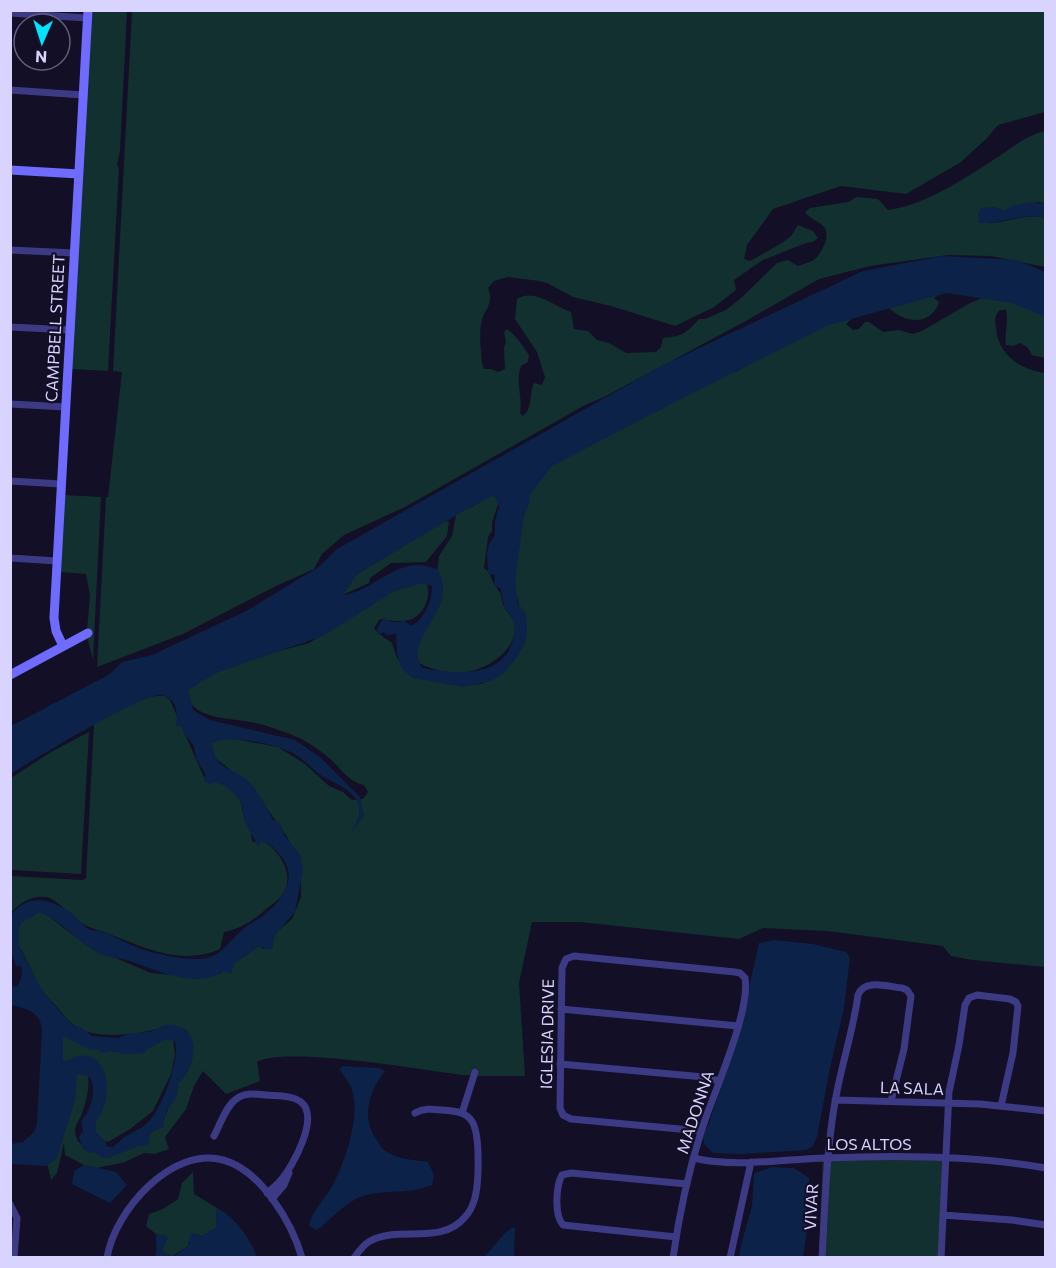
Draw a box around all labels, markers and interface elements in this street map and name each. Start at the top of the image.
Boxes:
north arrow [12,12,72,72]
text: N [35,48,48,67]
street label: CAMPBELL STREET [41,254,68,402]
street label: IGLESIA DRIVE [536,979,557,1089]
street label: MADONNA [672,1068,717,1156]
street label: LA SALA [880,1077,944,1098]
street label: LOS ALTOS [826,1134,912,1153]
street label: VIVAR [800,1183,821,1231]

